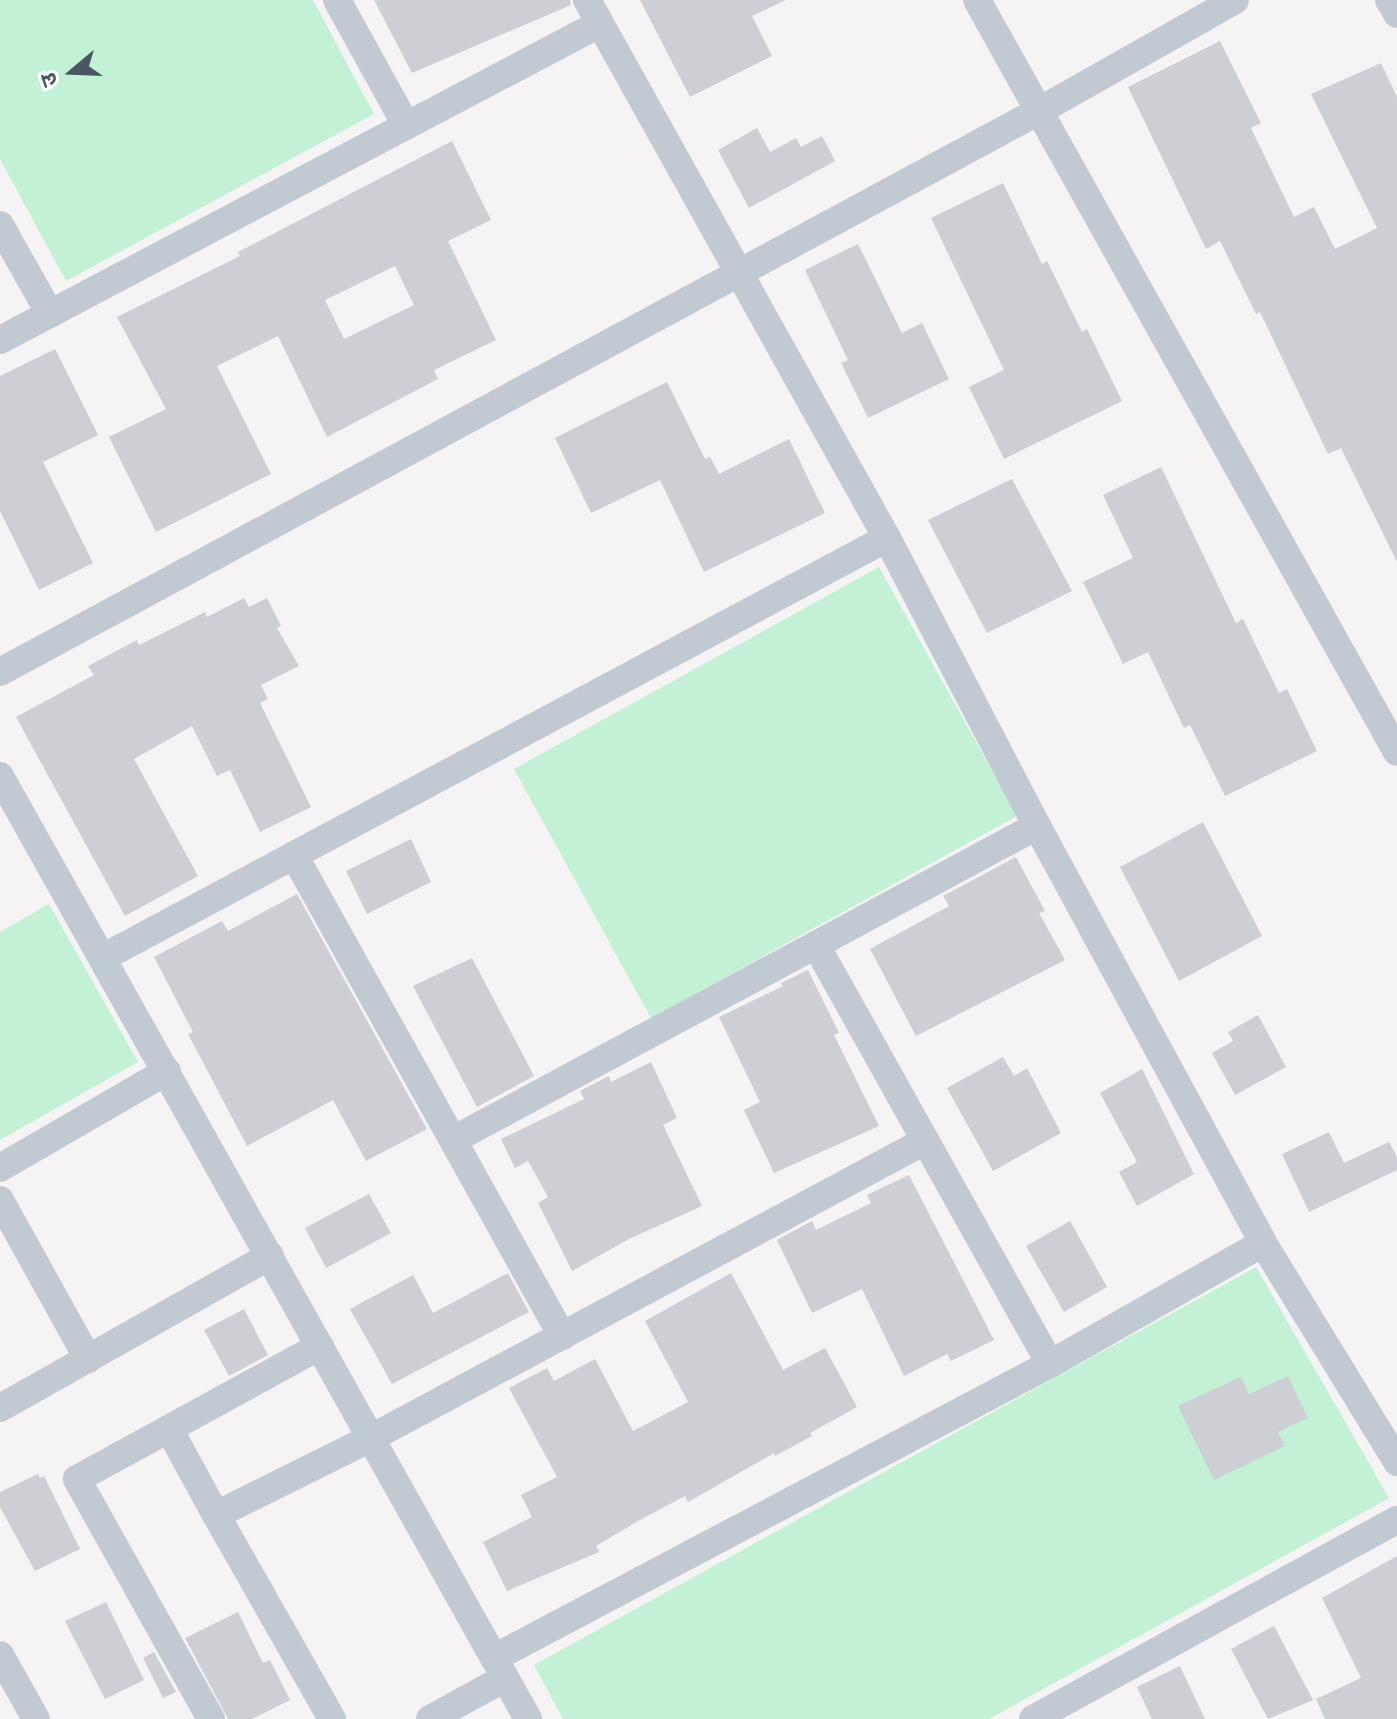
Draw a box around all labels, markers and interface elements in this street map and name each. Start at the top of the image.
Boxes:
north arrow [32,32,112,112]
text: उ [35,70,63,90]

